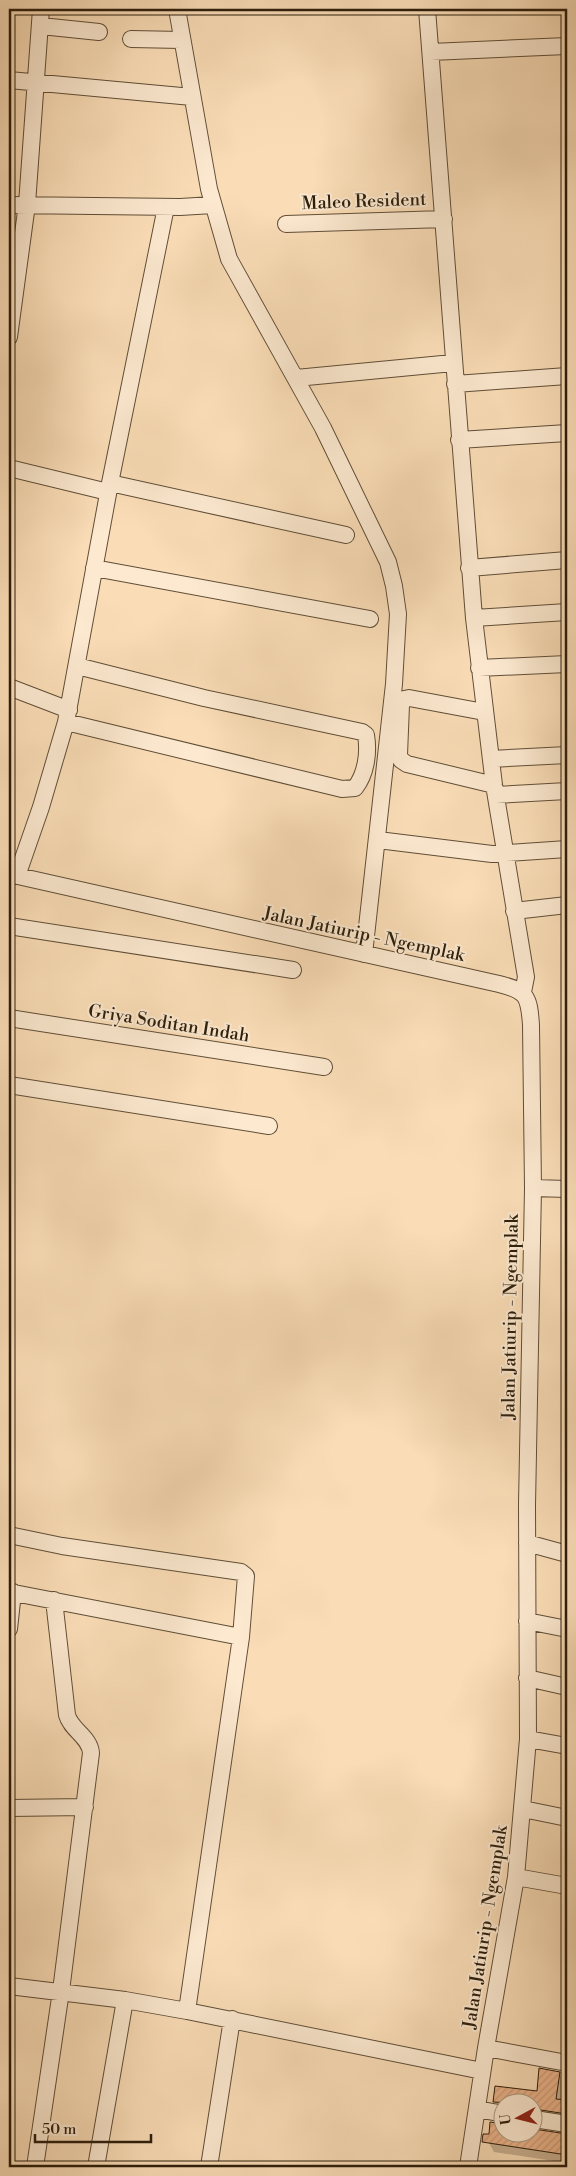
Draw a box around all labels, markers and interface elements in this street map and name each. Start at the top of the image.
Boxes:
street label: Maleo Resident [301,188,427,215]
street label: Jalan Jatiurip - Ngemplak [260,902,468,967]
street label: Griya Soditan Indah [87,999,252,1048]
street label: Jalan Jatiurip - Ngemplak [497,1212,524,1421]
street label: Jalan Jatiurip - Ngemplak [458,1822,513,2031]
north arrow [494,2094,544,2144]
scale bar [35,2111,151,2143]
text: U [496,2113,516,2126]
text: 50 m [42,2120,76,2139]

